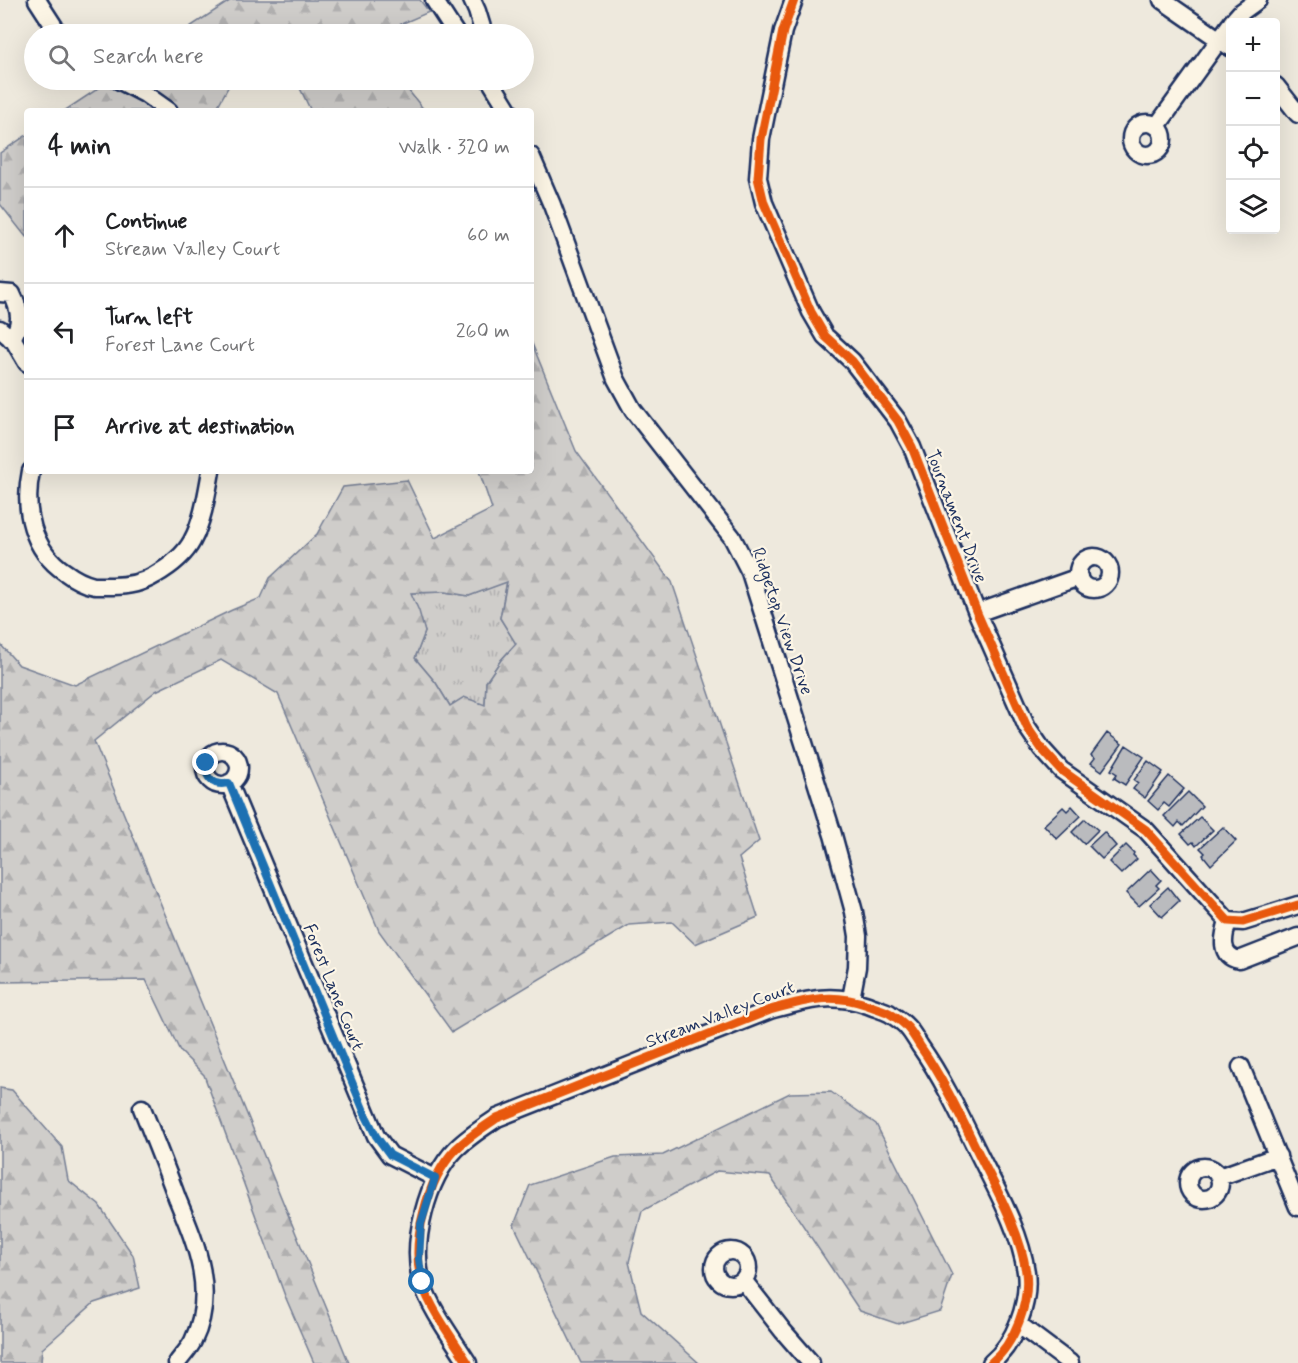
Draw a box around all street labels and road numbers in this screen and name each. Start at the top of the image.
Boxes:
street label: Tournament Drive [920,446,992,586]
street label: Ridgetop View Drive [745,545,818,698]
street label: Forest Lane Court [297,920,370,1055]
street label: Stream Valley Court [642,975,799,1054]

